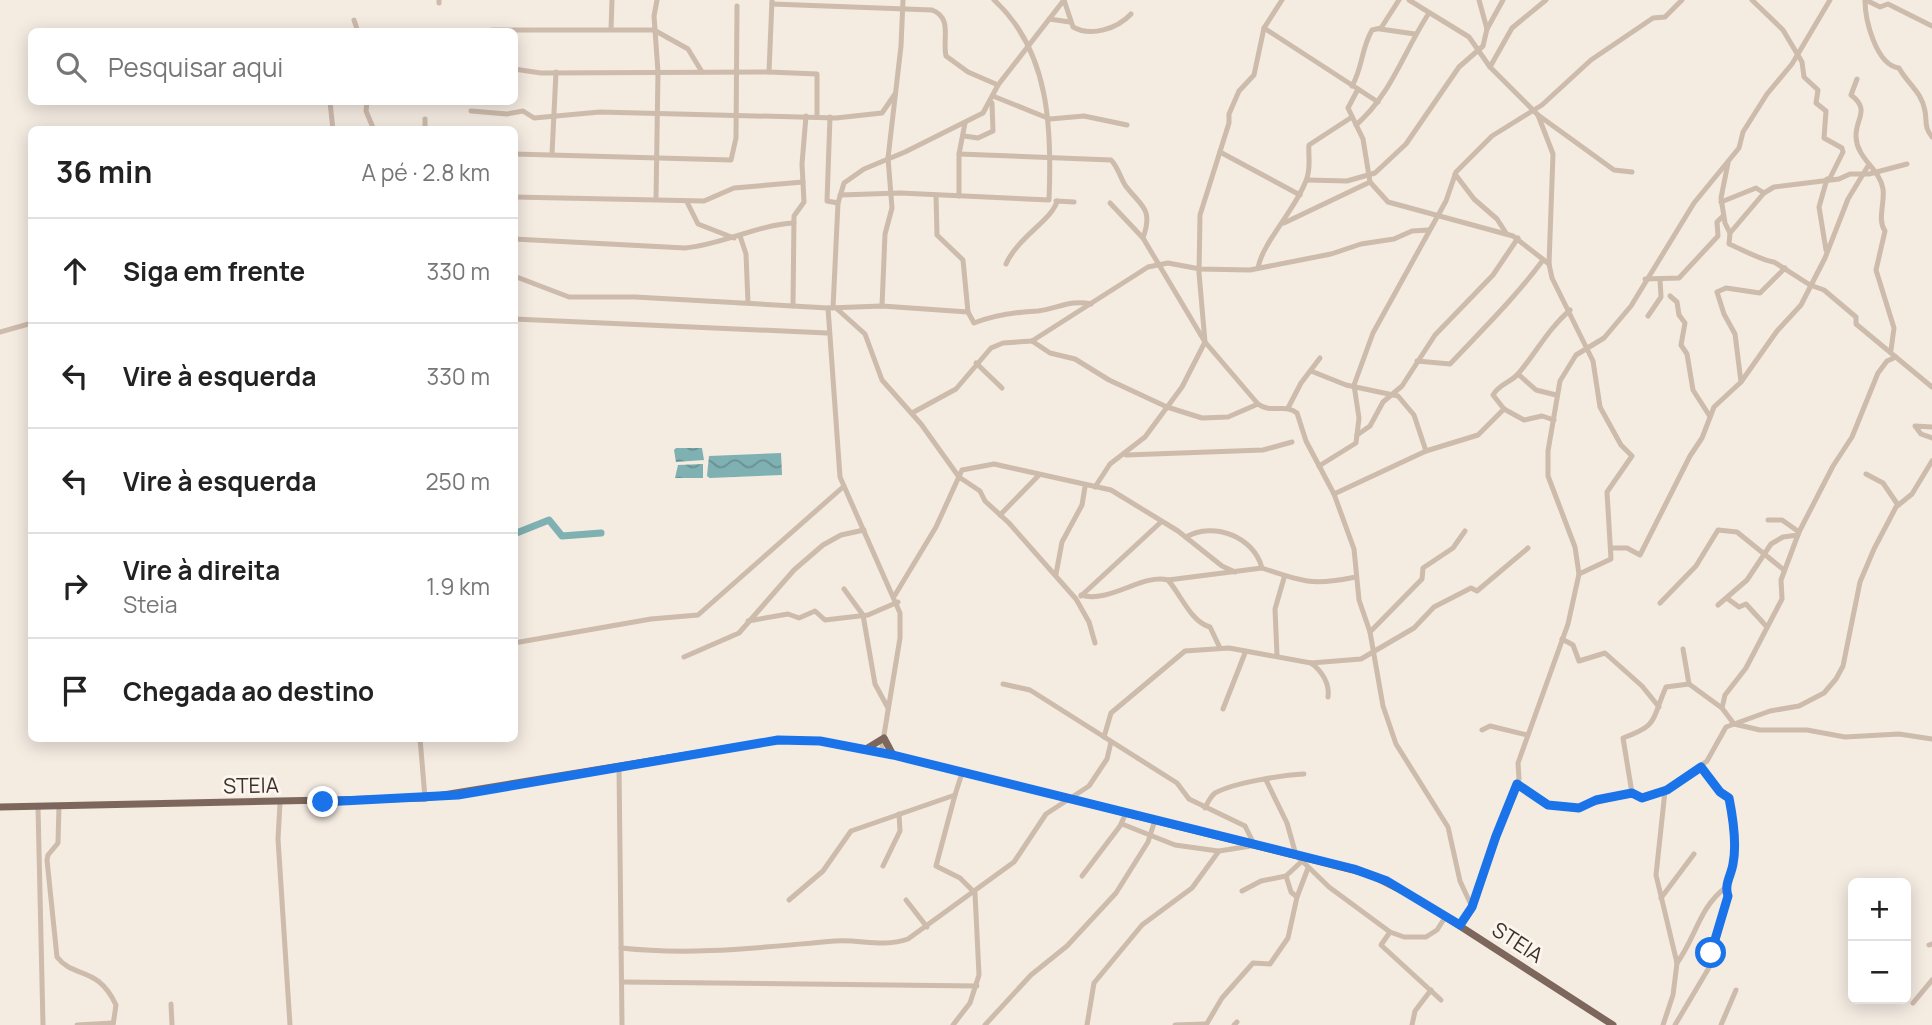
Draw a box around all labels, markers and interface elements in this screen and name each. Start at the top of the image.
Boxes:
search box [28,28,518,105]
icon: search [52,48,90,86]
text: Pesquisar aqui [108,49,283,85]
text: 36 min [56,151,152,192]
text: A pé · 2.8 km [362,156,490,188]
icon: ahead [56,252,94,290]
text: Siga em frente [123,253,305,289]
text: 330 m [426,255,490,287]
icon: left [56,357,94,395]
text: Vire à esquerda [123,358,316,394]
text: 330 m [426,360,490,392]
icon: left [56,462,94,500]
text: Vire à esquerda [123,463,316,499]
text: 250 m [425,465,490,497]
text: Vire à direita [123,552,280,588]
icon: right [56,567,94,605]
text: 1.9 km [426,570,490,602]
text: Steia [123,588,178,620]
icon: arrive [56,672,94,710]
text: Chegada ao destino [123,673,374,709]
street label: STEIA [223,771,279,799]
route end [307,786,338,817]
map controls [1848,878,1911,1004]
button: + [1848,878,1911,941]
street label: STEIA [1487,915,1549,969]
route start [1695,937,1726,968]
button: − [1848,941,1911,1004]

